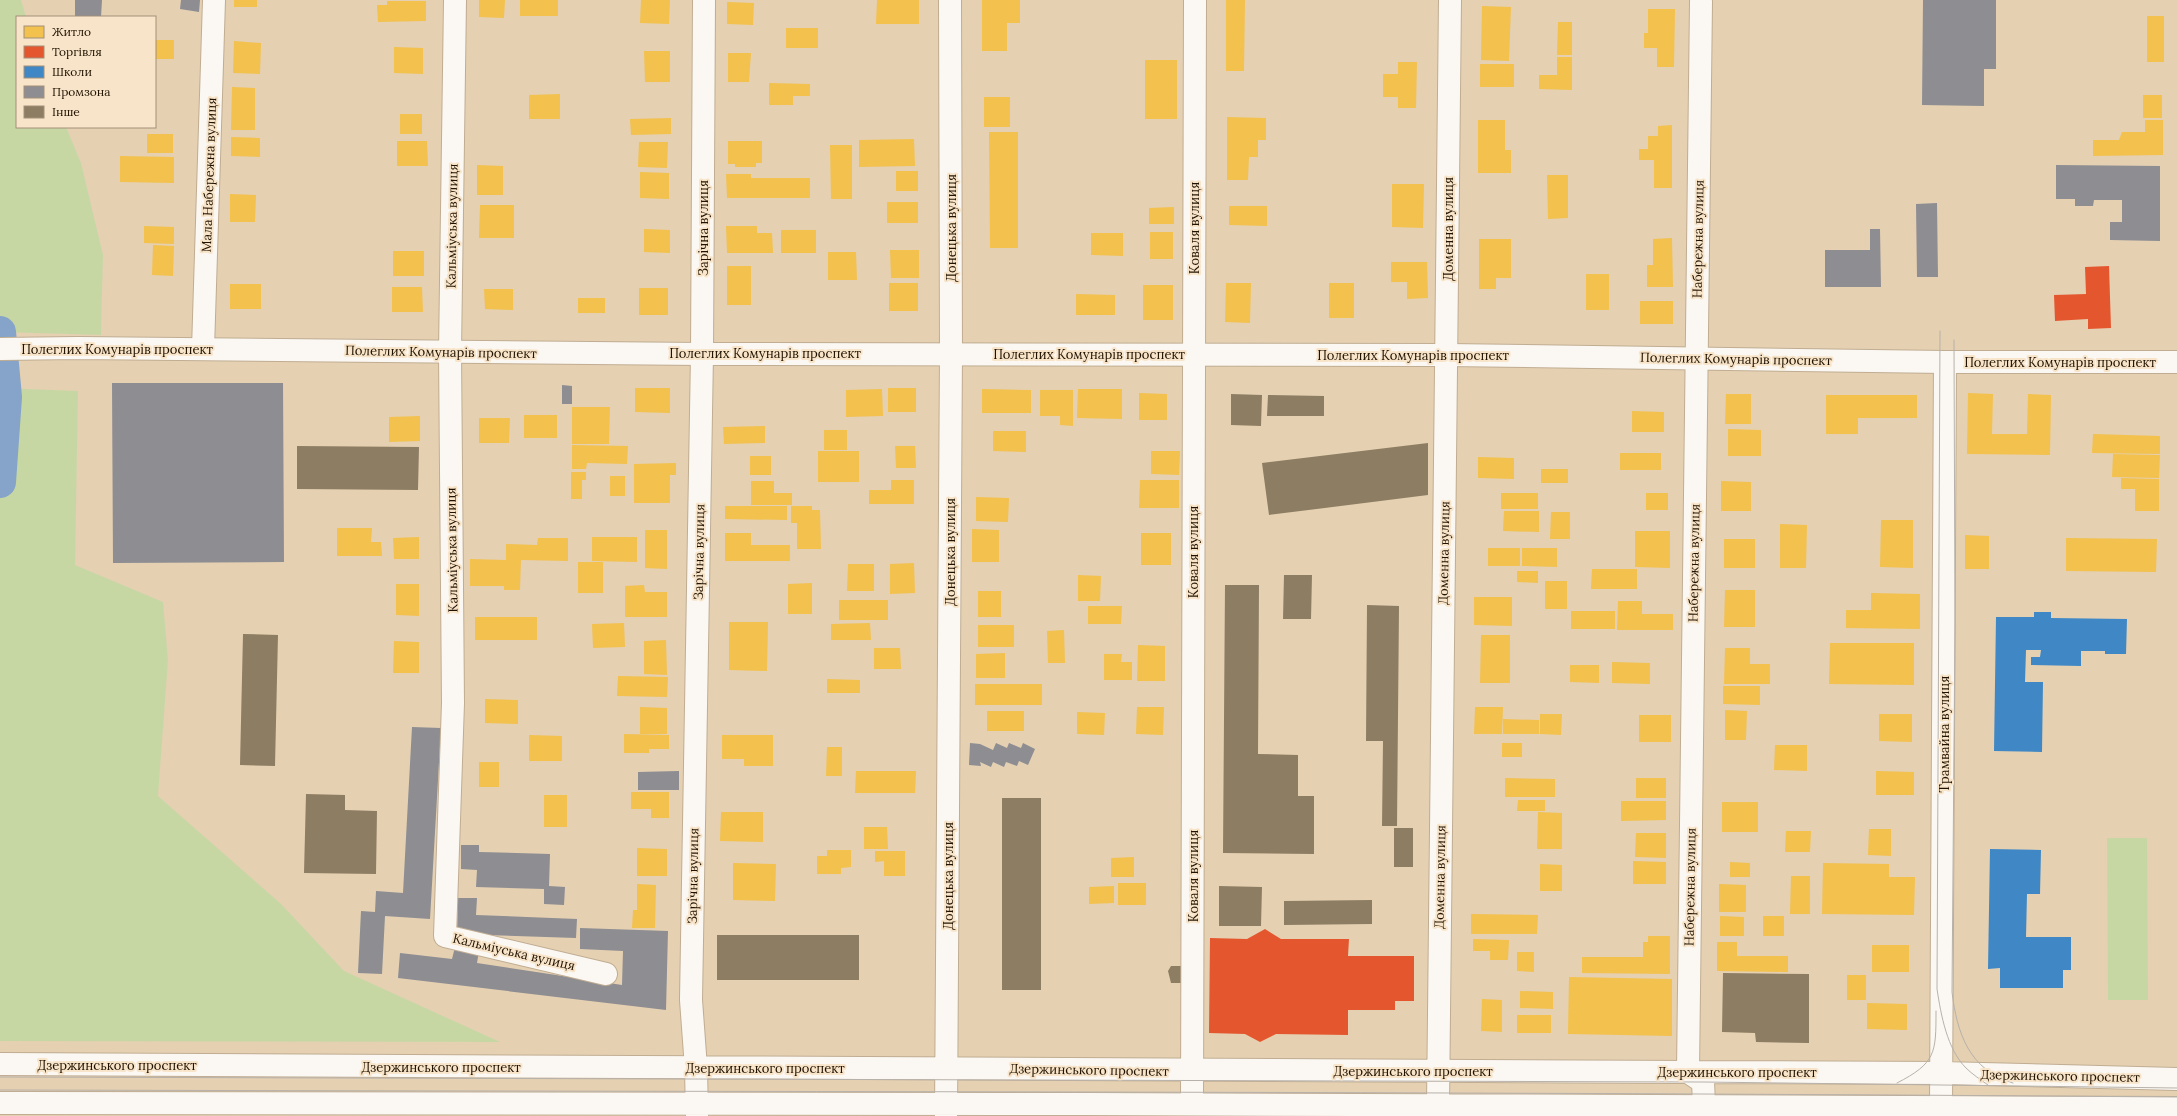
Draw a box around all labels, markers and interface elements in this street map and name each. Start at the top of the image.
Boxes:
legend [16,16,156,128]
text: Житло [52,24,91,39]
text: Торгівля [52,44,102,59]
text: Школи [52,64,92,79]
text: Промзона [52,84,110,99]
street label: Мала Набережна вулиця [198,97,220,253]
text: Інше [52,104,80,119]
street label: Кальміуська вулиця [442,163,462,289]
street label: Донецька вулиця [943,174,960,282]
street label: Доменна вулиця [1440,177,1457,281]
street label: Зарічна вулиця [695,180,712,276]
street label: Набережна вулиця [1688,180,1708,298]
street label: Коваля вулиця [1186,182,1203,274]
street label: Полеглих Комунарів проспект [21,341,213,358]
street label: Полеглих Комунарів проспект [345,342,538,362]
street label: Полеглих Комунарів проспект [669,345,861,362]
street label: Полеглих Комунарів проспект [993,346,1185,363]
street label: Полеглих Комунарів проспект [1317,347,1509,364]
street label: Полеглих Комунарів проспект [1640,349,1833,369]
street label: Полеглих Комунарів проспект [1964,354,2156,371]
street label: Кальміуська вулиця [442,487,462,613]
street label: Донецька вулиця [942,498,959,606]
street label: Доменна вулиця [1435,501,1453,605]
street label: Зарічна вулиця [690,504,708,600]
street label: Набережна вулиця [1684,504,1704,622]
street label: Коваля вулиця [1185,506,1202,598]
street label: Трамвайна вулиця [1936,676,1953,792]
street label: Донецька вулиця [940,822,957,930]
street label: Доменна вулиця [1431,825,1449,929]
street label: Зарічна вулиця [684,828,702,924]
street label: Набережна вулиця [1680,828,1700,946]
street label: Коваля вулиця [1185,830,1202,922]
street label: Кальміуська вулиця [451,930,577,974]
street label: Дзержинського проспект [37,1057,197,1074]
street label: Дзержинського проспект [361,1059,521,1076]
street label: Дзержинського проспект [685,1060,845,1077]
street label: Дзержинського проспект [1009,1060,1169,1080]
street label: Дзержинського проспект [1333,1063,1493,1080]
street label: Дзержинського проспект [1657,1064,1817,1081]
street label: Дзержинського проспект [1980,1066,2140,1086]

